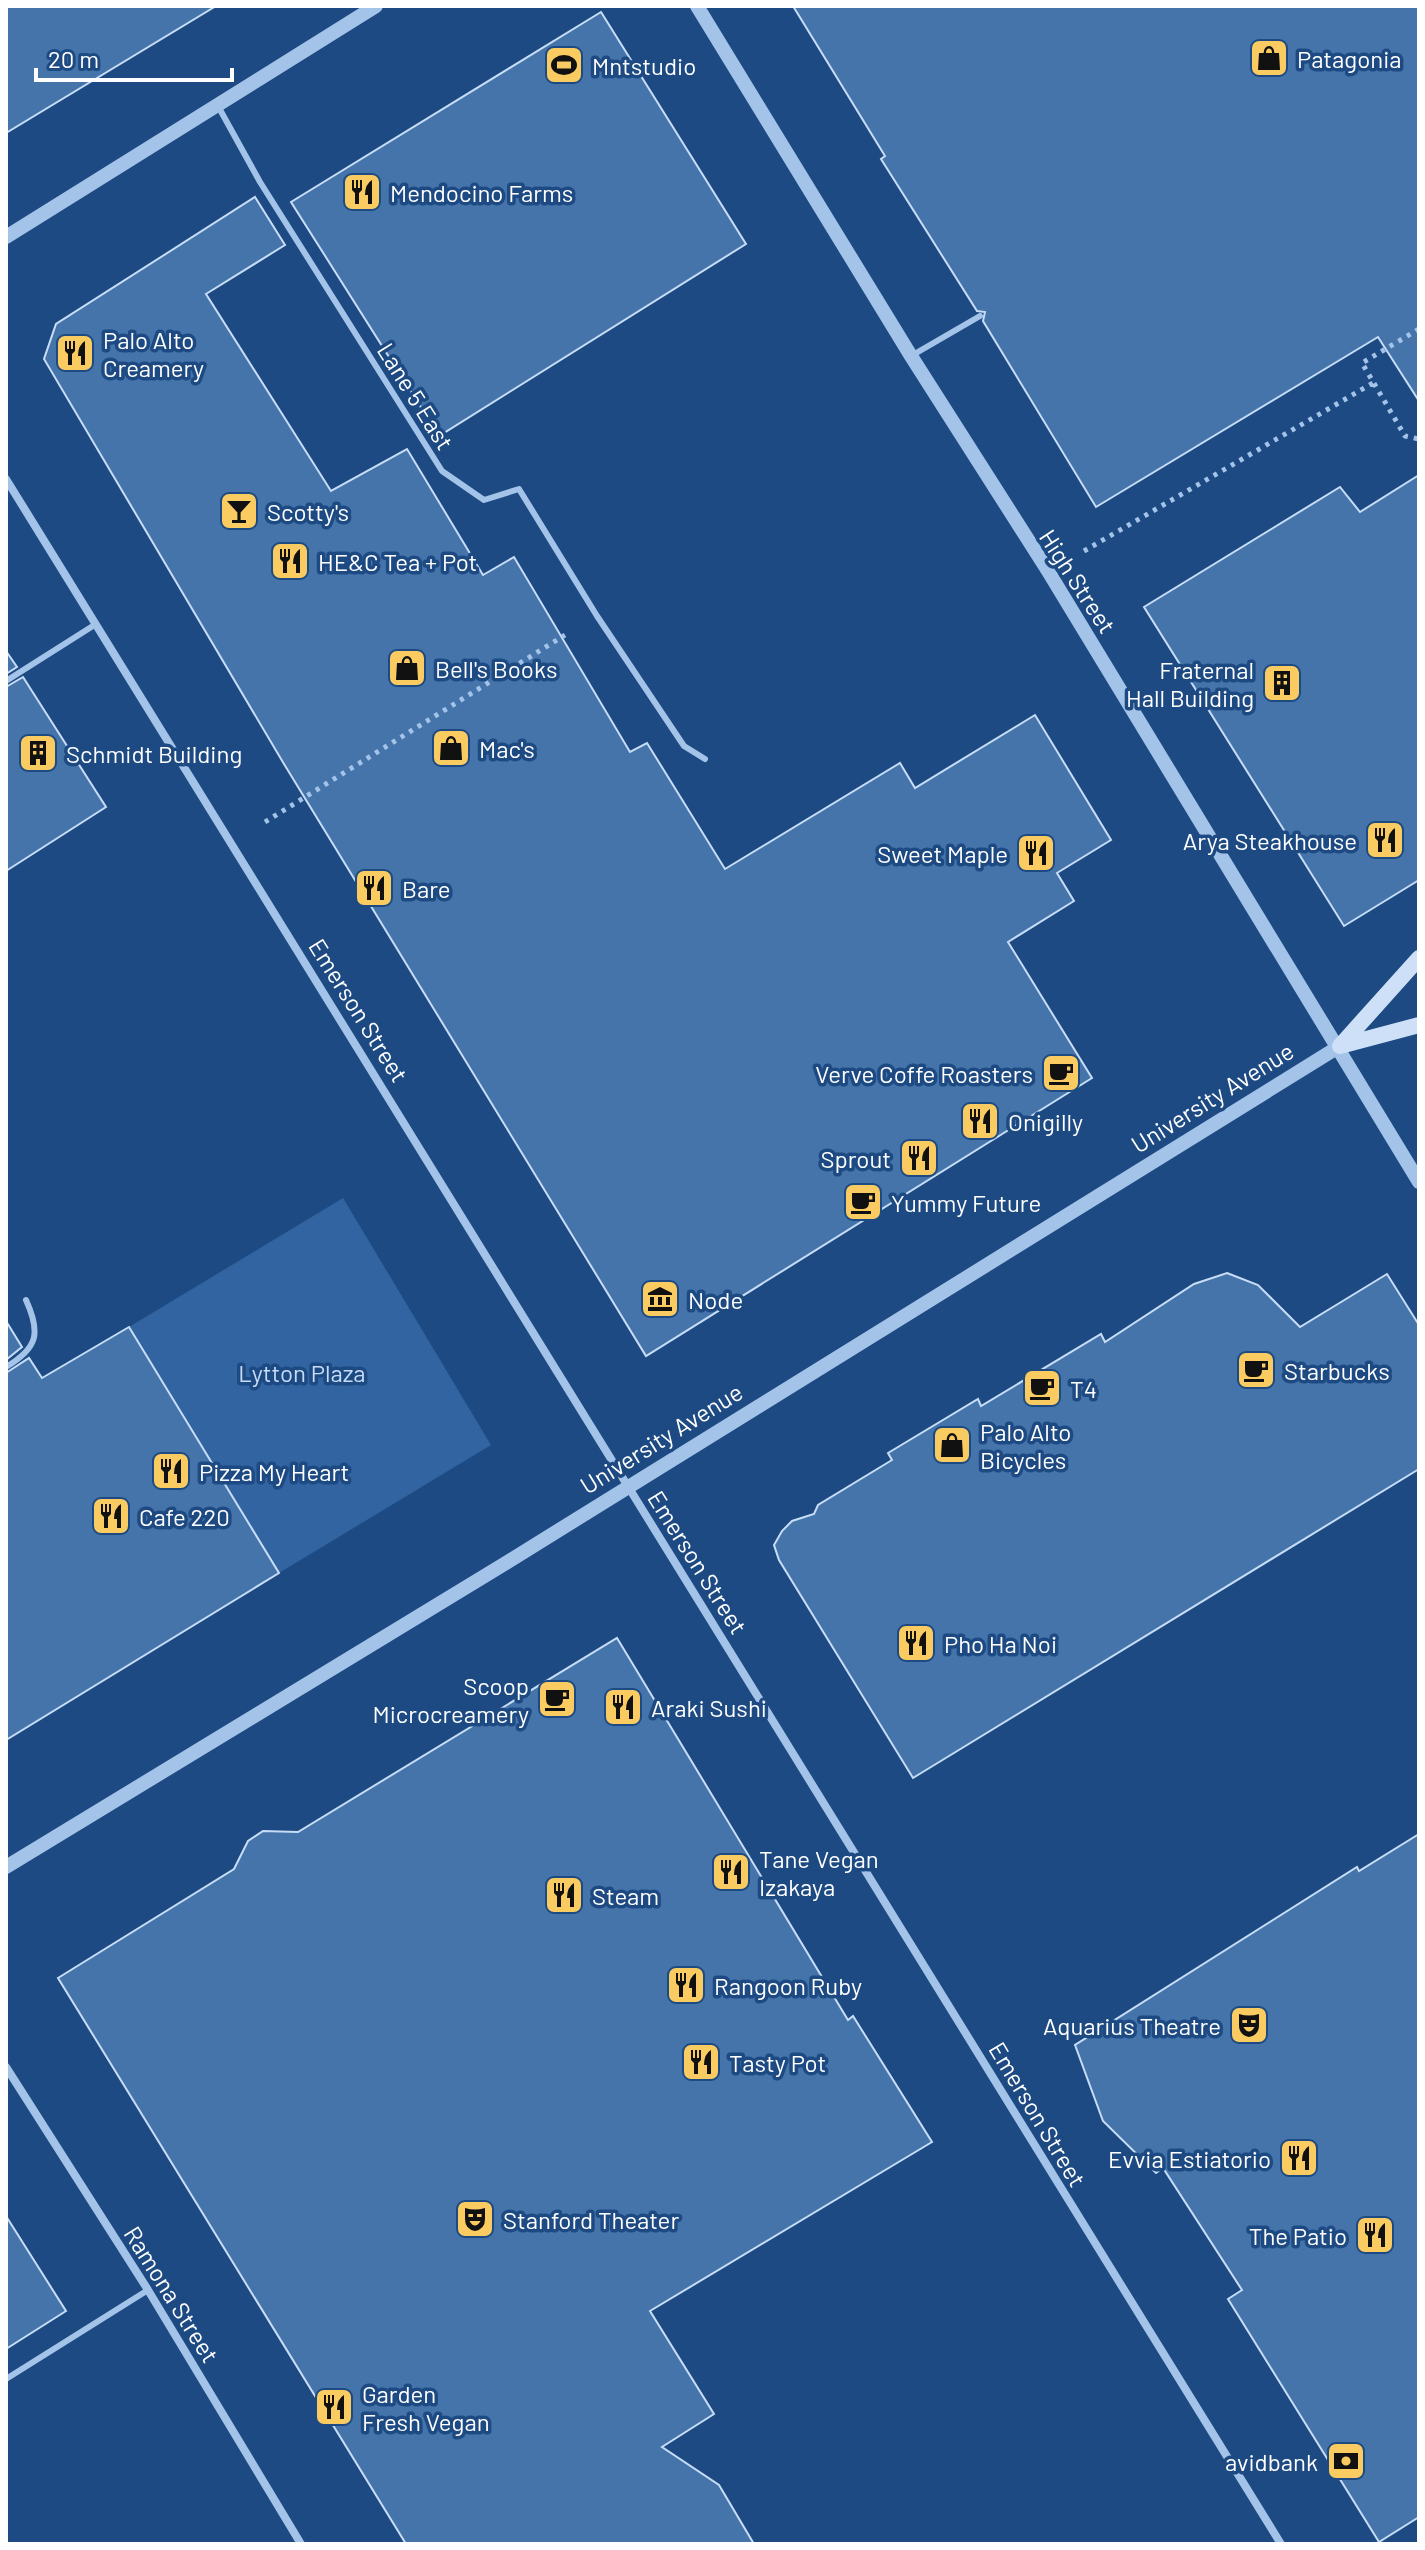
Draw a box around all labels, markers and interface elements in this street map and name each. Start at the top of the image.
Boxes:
scale bar [36,32,232,82]
shop icon: Patagonia [1248,37,1290,79]
text: 20 m [48,44,99,73]
sports icon: Mntstudio [543,44,585,86]
place label: Patagonia [1297,44,1402,73]
place label: Mntstudio [592,51,696,80]
restaurant icon: Mendocino Farms [341,171,383,213]
place label: Mendocino Farms [390,178,573,207]
place label: Palo Alto Creamery [103,325,204,382]
restaurant icon: Palo Alto Creamery [54,332,96,374]
street label: Lane 5 East [372,337,460,455]
bar icon: Scotty's [218,490,260,532]
place label: Scotty's [267,497,349,526]
street label: High Street [1034,524,1122,638]
restaurant icon: HE&C Tea + Pot [269,540,311,582]
place label: HE&C Tea + Pot [318,547,477,576]
shop icon: Bell's Books [386,647,428,689]
place label: Bell's Books [435,654,557,683]
place label: Fraternal Hall Building [1126,655,1254,712]
building icon: Fraternal Hall Building [1261,662,1303,704]
shop icon: Mac's [430,727,472,769]
building icon: Schmidt Building [17,732,59,774]
place label: Mac's [479,734,535,763]
place label: Schmidt Building [66,739,242,768]
restaurant icon: Arya Steakhouse [1364,819,1406,861]
place label: Arya Steakhouse [1183,826,1357,855]
restaurant icon: Sweet Maple [1015,832,1057,874]
place label: Sweet Maple [877,839,1008,868]
restaurant icon: Bare [353,867,395,909]
place label: Bare [402,874,451,903]
street label: Emerson Street [303,933,415,1087]
street label: University Avenue [1126,1036,1298,1158]
cafe icon: Verve Coffe Roasters [1040,1052,1082,1094]
place label: Verve Coffe Roasters [815,1059,1033,1088]
restaurant icon: Onigilly [959,1100,1001,1142]
place label: Onigilly [1008,1107,1083,1136]
restaurant icon: Sprout [898,1137,940,1179]
place label: Sprout [820,1144,891,1173]
cafe icon: Yummy Future [842,1181,884,1223]
place label: Yummy Future [891,1188,1041,1217]
museum icon: Node [639,1278,681,1320]
place label: Node [688,1285,743,1314]
cafe icon: Starbucks [1235,1349,1277,1391]
place label: Starbucks [1284,1356,1390,1385]
park label: Lytton Plaza [238,1358,366,1387]
cafe icon: T4 [1021,1367,1063,1409]
place label: T4 [1070,1374,1097,1403]
street label: University Avenue [575,1377,747,1499]
place label: Palo Alto Bicycles [980,1417,1071,1474]
shop icon: Palo Alto Bicycles [931,1424,973,1466]
restaurant icon: Pizza My Heart [150,1450,192,1492]
place label: Pizza My Heart [199,1457,349,1486]
street label: Emerson Street [642,1485,754,1639]
restaurant icon: Cafe 220 [90,1495,132,1537]
place label: Cafe 220 [139,1502,230,1531]
restaurant icon: Pho Ha Noi [895,1622,937,1664]
place label: Pho Ha Noi [944,1629,1057,1658]
place label: Scoop Microcreamery [373,1671,529,1728]
cafe icon: Scoop Microcreamery [536,1678,578,1720]
restaurant icon: Araki Sushi [602,1686,644,1728]
place label: Araki Sushi [651,1693,767,1722]
place label: Tane Vegan Izakaya [759,1844,879,1901]
restaurant icon: Tane Vegan Izakaya [710,1851,752,1893]
restaurant icon: Steam [543,1874,585,1916]
place label: Steam [592,1881,659,1910]
restaurant icon: Rangoon Ruby [665,1964,707,2006]
place label: Rangoon Ruby [714,1971,862,2000]
theatre icon: Aquarius Theatre [1228,2004,1270,2046]
place label: Aquarius Theatre [1043,2011,1221,2040]
street label: Emerson Street [983,2036,1093,2192]
restaurant icon: Tasty Pot [680,2041,722,2083]
place label: Tasty Pot [729,2048,826,2077]
restaurant icon: Evvia Estiatorio [1278,2137,1320,2179]
place label: Evvia Estiatorio [1108,2144,1271,2173]
theatre icon: Stanford Theater [454,2198,496,2240]
place label: Stanford Theater [503,2205,679,2234]
restaurant icon: The Patio [1354,2214,1396,2256]
street label: Ramona Street [119,2220,225,2368]
place label: The Patio [1249,2221,1347,2250]
place label: Garden Fresh Vegan [362,2379,490,2436]
restaurant icon: Garden Fresh Vegan [313,2386,355,2428]
bank icon: avidbank [1325,2440,1367,2482]
place label: avidbank [1225,2447,1318,2476]

